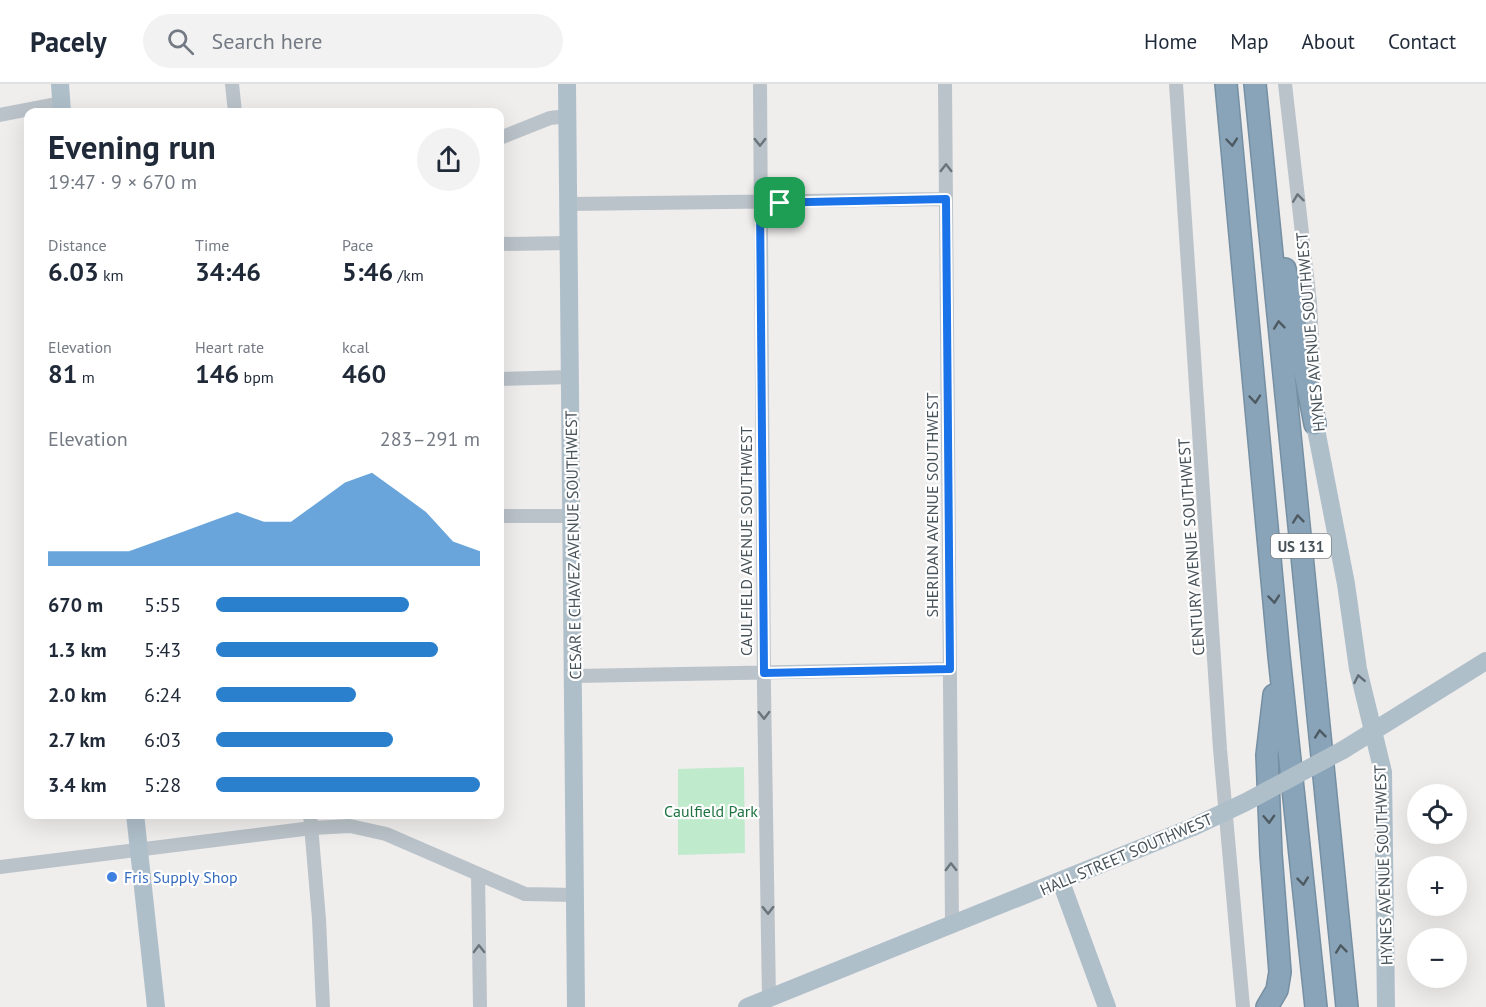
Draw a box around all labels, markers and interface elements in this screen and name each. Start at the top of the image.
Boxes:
search box [143,14,563,68]
text: Pacely [30,23,107,60]
icon: search [164,25,197,58]
text: Search here [212,27,323,55]
text: Home [1144,28,1197,55]
text: Map [1230,28,1269,55]
text: About [1302,28,1355,55]
text: Contact [1388,28,1456,55]
text: Evening run [48,125,216,168]
button: share [417,128,480,191]
one-way arrow [754,138,766,147]
one-way arrow [1225,138,1238,147]
one-way arrow [940,163,952,172]
text: 19:47 · 9 × 670 m [48,169,197,195]
pin [754,177,805,228]
icon: arrive [763,186,796,219]
one-way arrow [1292,194,1305,203]
street label: HYNES AVENUE SOUTHWEST [1291,231,1329,433]
text: Distance [48,235,107,255]
text: Time [195,235,229,255]
text: Pace [342,235,373,255]
text: 6.03 [48,255,99,288]
text: 34:46 [195,255,261,288]
text: 5:46 [342,255,393,288]
text: km [99,265,124,285]
text: /km [393,265,424,285]
one-way arrow [1273,320,1286,329]
text: Elevation [48,337,112,357]
text: Heart rate [195,337,264,357]
text: kcal [342,337,369,357]
text: 81 [48,357,77,390]
text: 146 [195,357,239,390]
text: 460 [342,357,386,390]
text: m [77,367,95,387]
text: bpm [239,367,274,387]
street label: SHERIDAN AVENUE SOUTHWEST [922,392,942,618]
one-way arrow [1248,395,1261,404]
street label: CESAR E CHAVEZ AVENUE SOUTHWEST [561,410,585,680]
text: Elevation [48,426,128,452]
text: 283–291 m [380,426,480,452]
street label: CAULFIELD AVENUE SOUTHWEST [736,426,756,656]
street label: CENTURY AVENUE SOUTHWEST [1173,438,1209,656]
one-way arrow [1292,514,1305,523]
road number: US 131 [1271,534,1331,558]
text: 670 m [48,592,103,618]
text: 5:55 [144,592,181,618]
one-way arrow [1267,595,1280,604]
text: 1.3 km [48,637,107,663]
text: 5:43 [144,637,181,663]
one-way arrow [1354,674,1367,684]
text: 2.0 km [48,682,107,708]
text: 6:24 [144,682,181,708]
one-way arrow [758,711,770,720]
text: 2.7 km [48,727,106,753]
text: 6:03 [144,727,181,753]
one-way arrow [1314,729,1327,738]
street label: HYNES AVENUE SOUTHWEST [1370,764,1396,965]
text: 3.4 km [48,772,107,798]
text: 5:28 [144,772,181,798]
map controls [1407,784,1467,988]
button: locate [1407,784,1467,844]
park label: Caulfield Park [664,801,758,821]
street label: HALL STREET SOUTHWEST [1037,809,1215,899]
one-way arrow [1262,814,1275,823]
button: + [1407,856,1467,916]
one-way arrow [945,862,958,871]
place label: Fris Supply Shop [124,867,238,887]
marker: Fris Supply Shop [105,870,119,884]
one-way arrow [1296,877,1309,886]
one-way arrow [762,906,774,915]
button: − [1407,928,1467,988]
one-way arrow [473,944,485,953]
one-way arrow [1335,944,1348,953]

